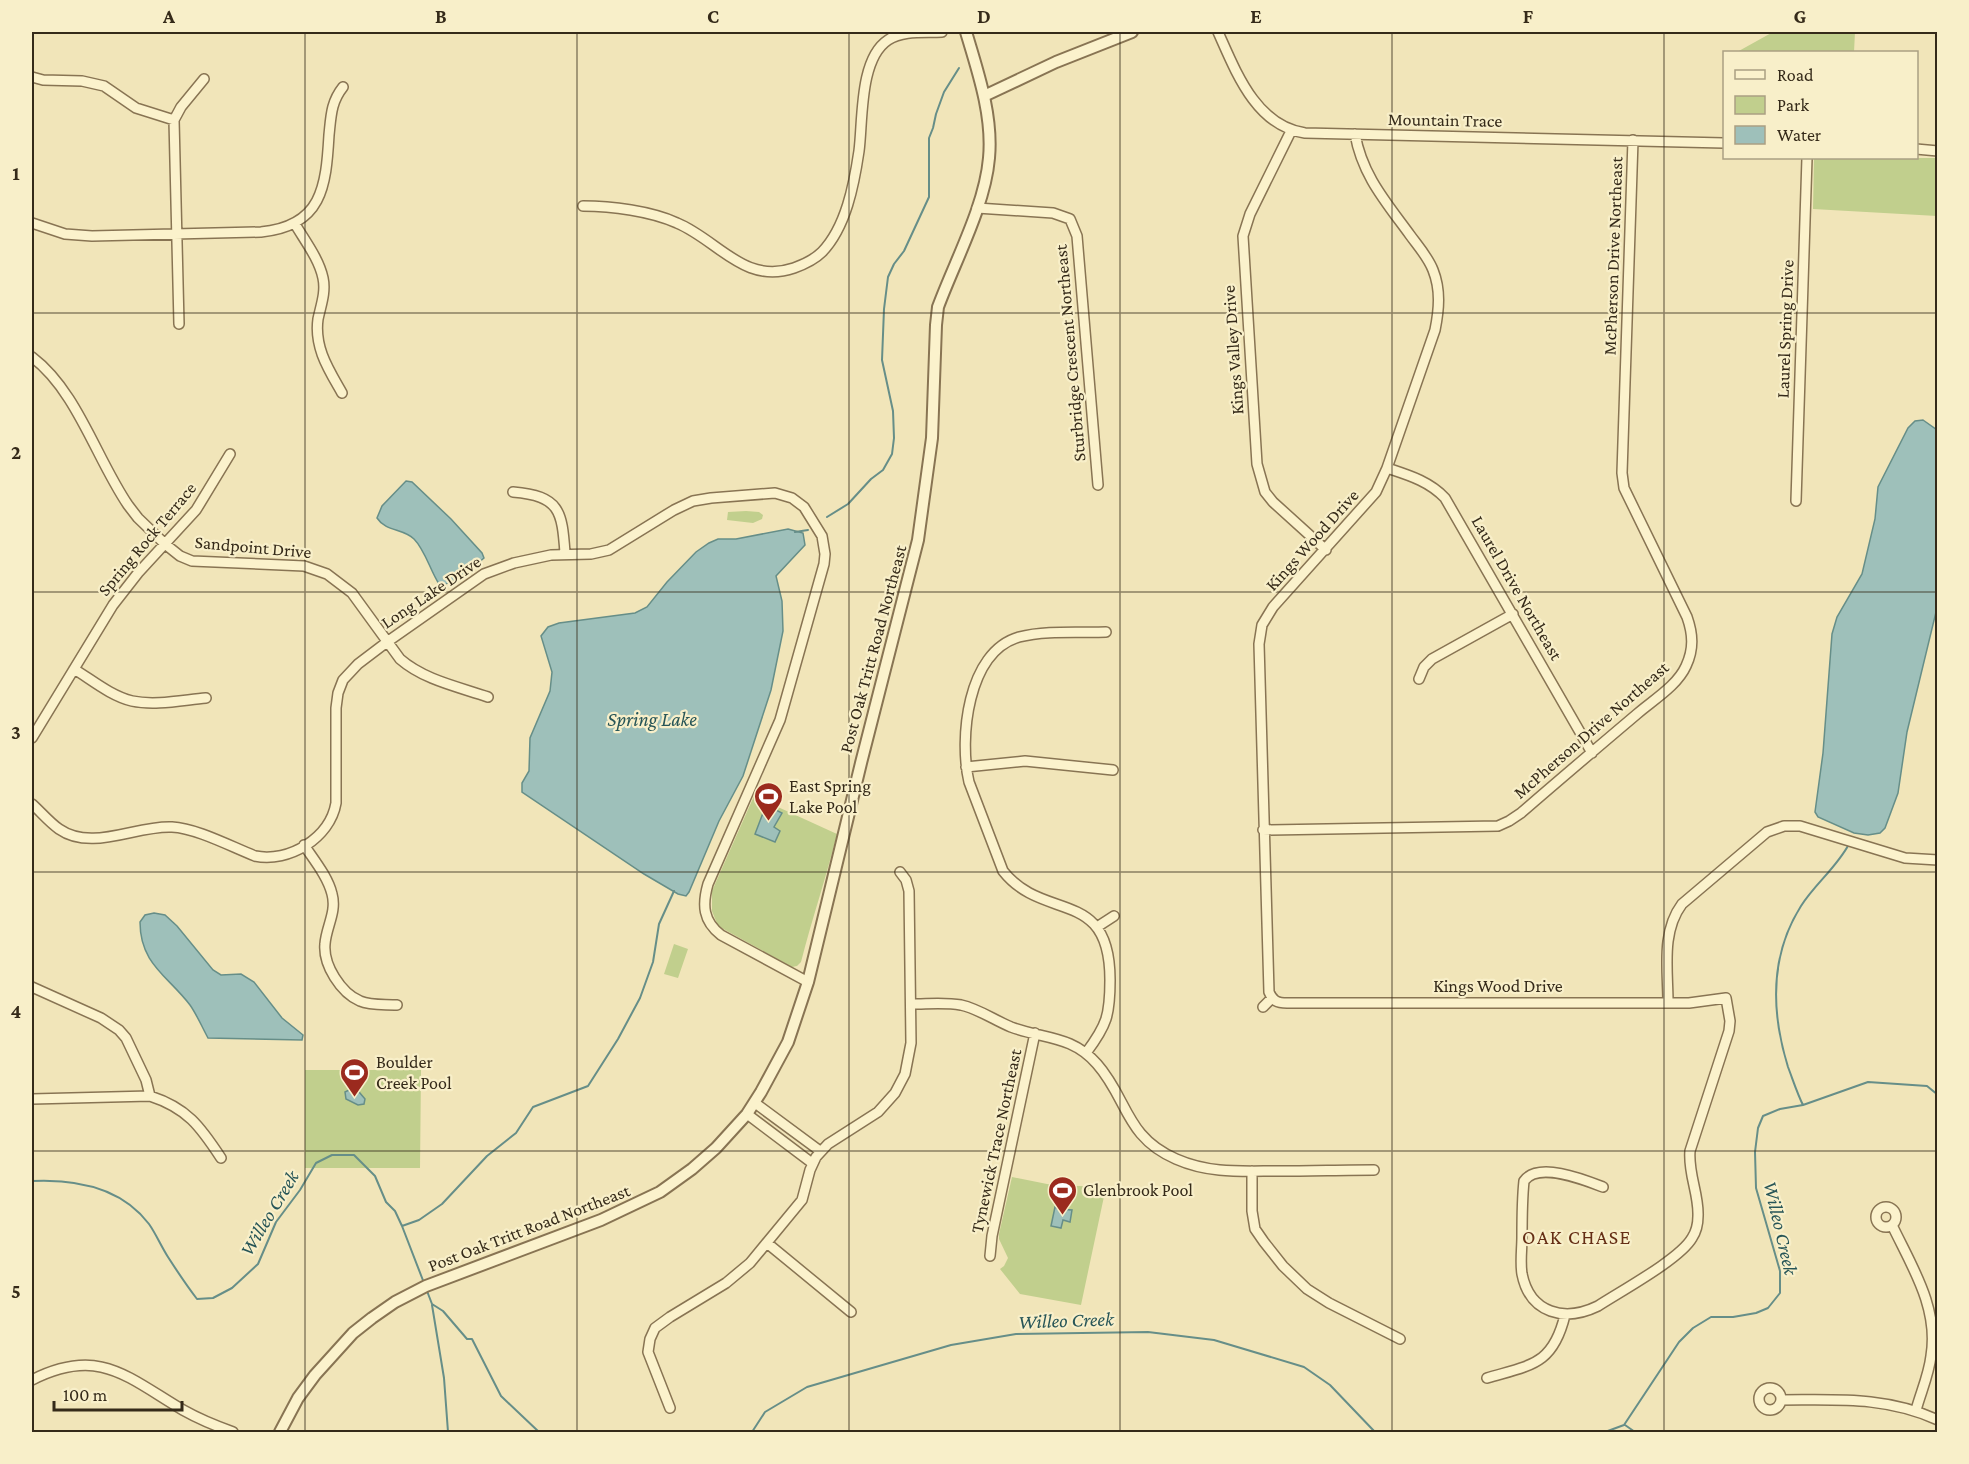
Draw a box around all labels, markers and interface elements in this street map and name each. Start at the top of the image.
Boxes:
text: A [162,5,176,27]
text: B [435,5,447,27]
text: C [707,5,719,27]
text: D [977,5,991,27]
text: E [1250,5,1262,27]
text: F [1523,5,1534,27]
text: G [1794,5,1807,27]
legend [1723,51,1918,159]
text: Road [1777,65,1814,85]
text: Park [1777,95,1809,115]
street label: Mountain Trace [1388,109,1503,131]
text: Water [1777,125,1822,145]
street label: McPherson Drive Northeast [1600,155,1626,356]
text: 1 [12,162,20,184]
street label: Sturbridge Crescent Northeast [1050,243,1089,462]
street label: Laurel Spring Drive [1773,259,1797,399]
street label: Kings Valley Drive [1218,285,1248,415]
text: 2 [11,441,21,463]
street label: Spring Rock Terrace [94,478,200,600]
street label: Kings Wood Drive [1261,485,1363,595]
street label: Laurel Drive Northeast [1467,512,1567,665]
street label: Sandpoint Drive [194,532,312,562]
street label: Post Oak Tritt Road Northeast [836,542,911,755]
street label: Long Lake Drive [377,551,485,633]
street label: McPherson Drive Northeast [1509,657,1673,803]
water label: Spring Lake [607,708,697,731]
text: 3 [11,721,21,743]
place label: East Spring Lake Pool [789,776,871,817]
sports icon: East Spring Lake Pool [752,780,784,822]
street label: Kings Wood Drive [1433,976,1563,996]
text: 4 [11,1000,22,1022]
street label: Tynewick Trace Northeast [967,1046,1026,1235]
place label: Boulder Creek Pool [376,1052,452,1093]
sports icon: Boulder Creek Pool [339,1056,371,1098]
water label: Willeo Creek [235,1165,304,1260]
sports icon: Glenbrook Pool [1046,1174,1078,1216]
water label: Willeo Creek [1760,1179,1803,1278]
street label: Post Oak Tritt Road Northeast [425,1180,634,1276]
place label: Glenbrook Pool [1083,1180,1193,1200]
district label: OAK CHASE [1522,1226,1632,1248]
text: 5 [11,1280,21,1302]
water label: Willeo Creek [1018,1307,1115,1333]
scale bar [54,1374,182,1412]
text: 100 m [63,1385,108,1405]

